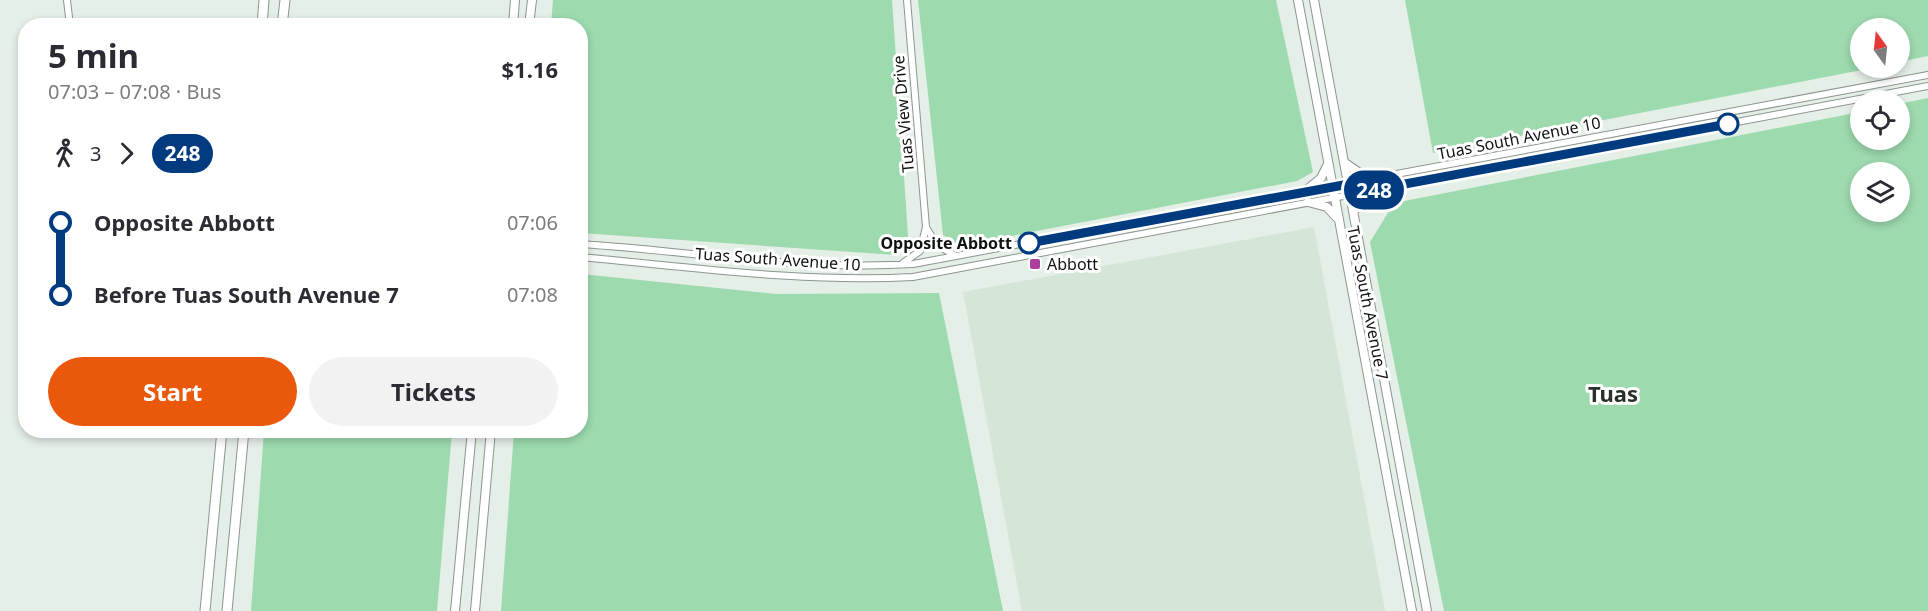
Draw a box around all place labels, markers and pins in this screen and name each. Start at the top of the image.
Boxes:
unlabelled marker [1717,113,1739,135]
place label: Opposite Abbott [880,232,1012,254]
marker: Opposite Abbott [1018,232,1040,254]
place label: Abbott [1047,253,1098,275]
marker: Abbott [1028,257,1042,271]

